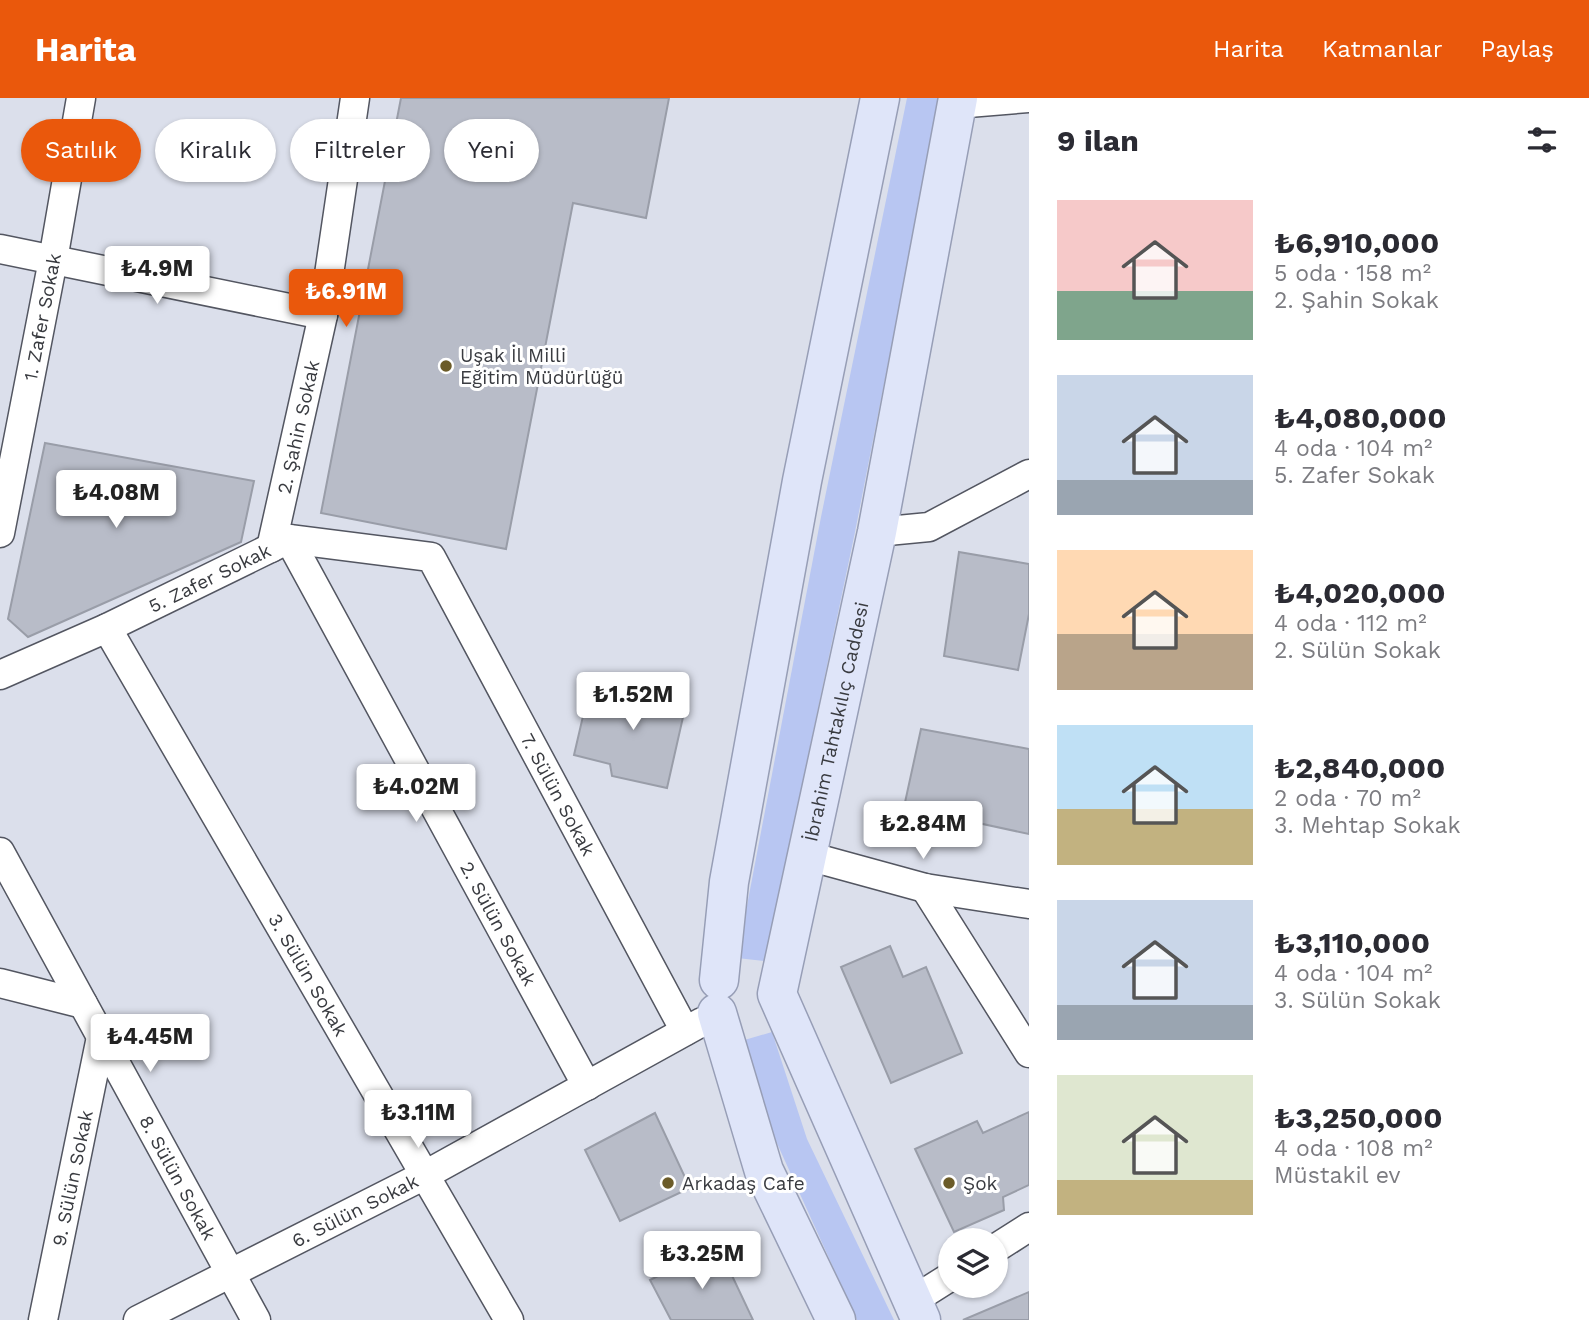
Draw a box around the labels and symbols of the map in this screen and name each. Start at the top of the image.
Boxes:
pin: ₺4.9M [108,246,206,306]
street label: 1. Zafer Sokak [18,251,65,383]
pin: ₺6.91M [289,270,403,329]
place label: Uşak İl Milli Eğitim Müdürlüğü [460,344,623,389]
street label: 2. Şahin Sokak [272,358,324,496]
marker: Uşak İl Milli Eğitim Müdürlüğü [438,358,454,374]
pin: ₺4.08M [59,470,173,530]
street label: 5. Zafer Sokak [145,538,275,617]
street label: İbrahim Tahtakılıç Caddesi [799,600,873,844]
pin: ₺1.52M [576,672,690,732]
street label: 7. Sülün Sokak [516,729,601,860]
pin: ₺4.02M [359,764,473,824]
pin: ₺2.84M [866,802,980,861]
street label: 2. Sülün Sokak [455,858,542,990]
street label: 3. Sülün Sokak [264,909,353,1040]
pin: ₺4.45M [93,1014,207,1074]
pin: ₺3.11M [361,1090,475,1150]
street label: 9. Sülün Sokak [47,1108,97,1248]
street label: 8. Sülün Sokak [135,1111,222,1244]
street label: 6. Sülün Sokak [288,1169,422,1252]
place label: Arkadaş Cafe [682,1172,805,1195]
place label: Şok [963,1172,998,1195]
marker: Arkadaş Cafe [660,1175,676,1191]
marker: Şok [941,1175,957,1191]
pin: ₺3.25M [645,1232,759,1291]

